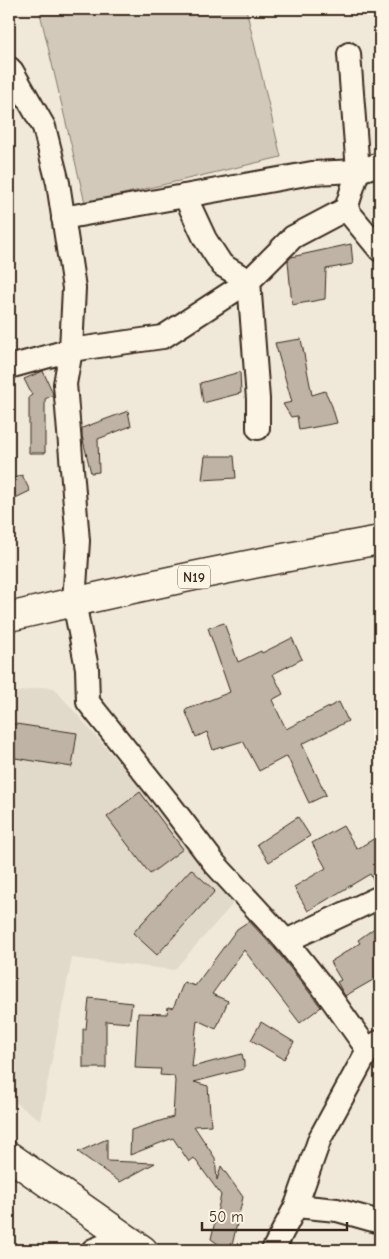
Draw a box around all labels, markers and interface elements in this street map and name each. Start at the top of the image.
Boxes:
road number: N19 [178,566,210,588]
scale bar [202,1199,346,1231]
text: 50 m [209,1208,244,1226]

